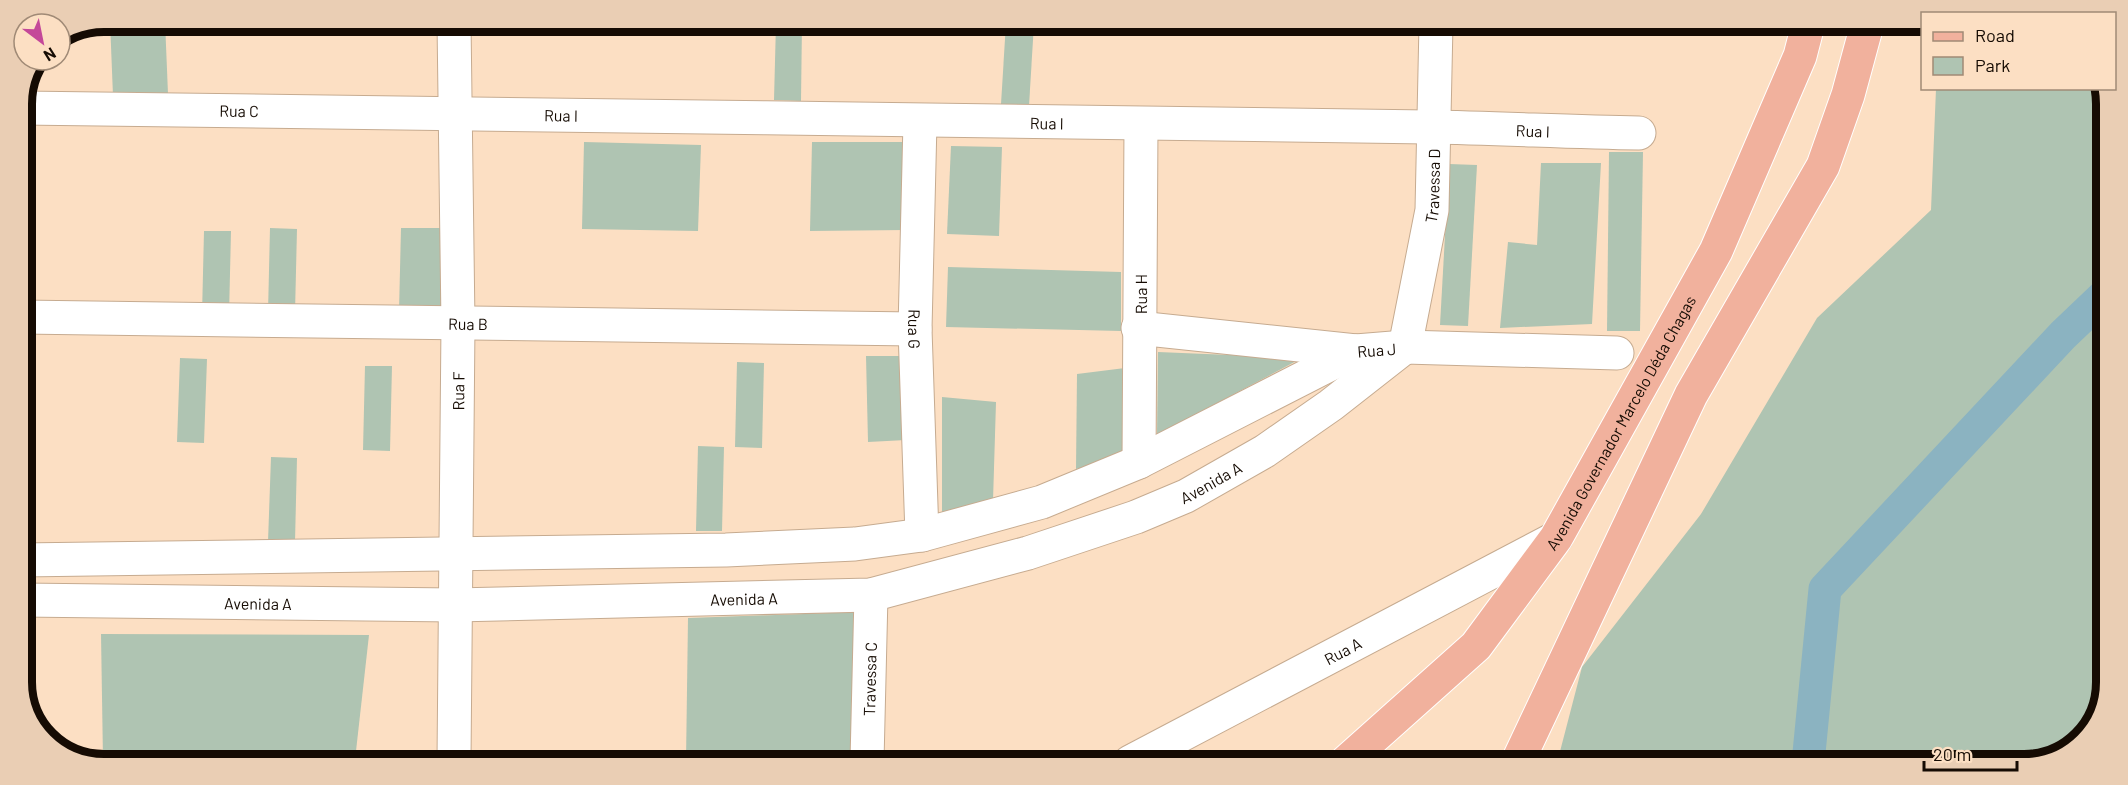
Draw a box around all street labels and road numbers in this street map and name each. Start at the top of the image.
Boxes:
street label: Rua C [219,100,259,120]
street label: Rua I [544,105,578,124]
street label: Rua I [1030,113,1064,132]
street label: Rua I [1516,120,1550,140]
street label: Travessa D [1420,148,1443,225]
street label: Rua H [1130,274,1150,314]
street label: Avenida Governador Marcelo Déda Chagas [1541,292,1699,553]
street label: Rua G [905,309,925,349]
street label: Rua B [448,313,488,333]
street label: Rua J [1357,338,1397,360]
street label: Rua F [448,371,467,411]
street label: Avenida A [1177,457,1245,507]
street label: Avenida A [710,588,778,608]
street label: Avenida A [224,593,292,613]
street label: Rua A [1321,633,1365,668]
street label: Travessa C [859,642,879,716]

